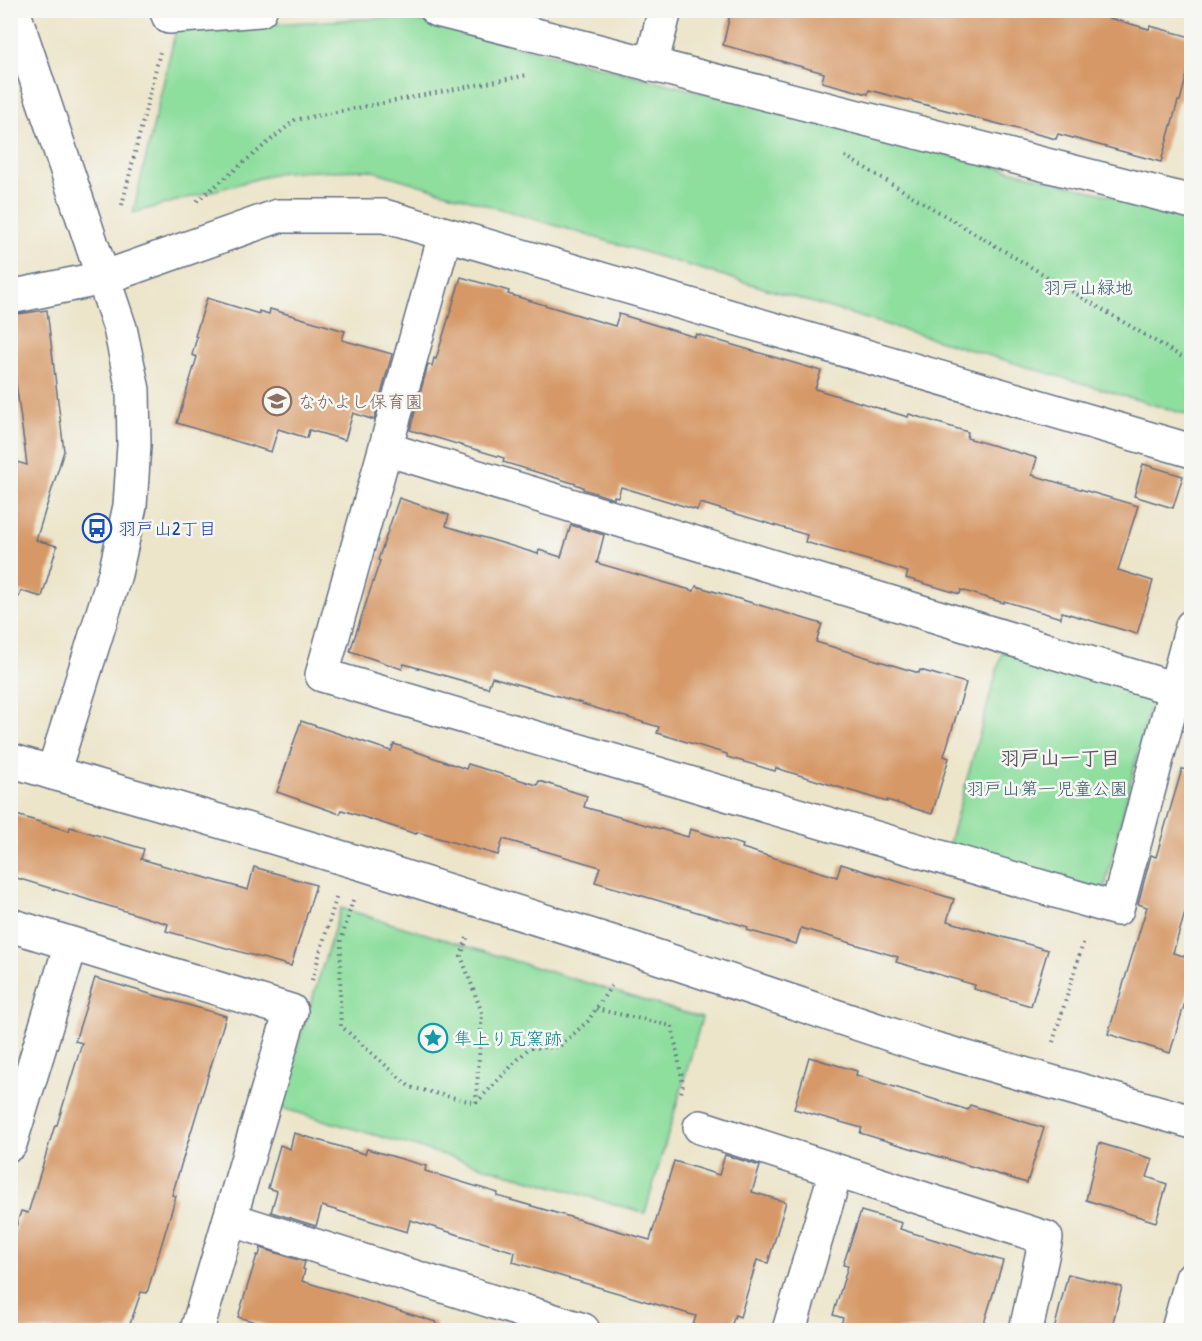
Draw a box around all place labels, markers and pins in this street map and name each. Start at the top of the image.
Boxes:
school or university icon: なかよし保育園 [261,385,293,417]
place label: なかよし保育園 [298,389,423,414]
bus stop icon: 羽戸山2丁目 [81,512,113,544]
place label: 羽戸山2丁目 [118,516,216,541]
place icon: 隼上り瓦窯跡 [417,1022,449,1054]
place label: 隼上り瓦窯跡 [454,1026,562,1051]

